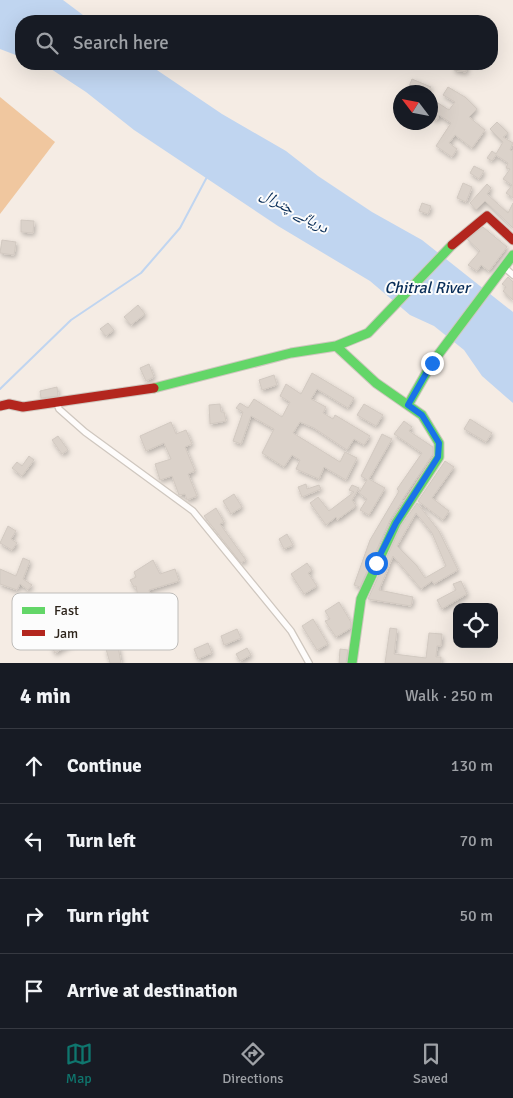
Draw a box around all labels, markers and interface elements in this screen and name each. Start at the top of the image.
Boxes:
search box [15,15,498,70]
icon: search [33,29,61,57]
text: Search here [73,31,169,55]
north arrow [393,85,438,130]
water label: دریائے چترال [257,184,332,238]
water label: Chitral River [384,278,472,298]
route end [421,352,444,375]
route start [365,552,388,575]
legend [12,593,178,650]
text: Fast [54,602,79,619]
map controls [453,603,498,648]
button: locate [453,603,498,648]
text: Jam [54,625,78,642]
text: 4 min [20,683,71,709]
text: Walk · 250 m [405,686,493,706]
icon: ahead [20,752,48,780]
text: Continue [67,754,142,778]
text: 130 m [451,756,493,776]
icon: left [20,827,48,855]
text: Turn left [67,829,136,853]
text: 70 m [459,831,493,851]
icon: right [20,902,48,930]
text: Turn right [67,904,149,928]
text: 50 m [459,906,493,926]
icon: arrive [20,977,48,1005]
text: Arrive at destination [67,979,238,1003]
tab: Map [65,1040,93,1087]
tab: Directions [222,1040,283,1087]
tab: Saved [413,1040,448,1087]

